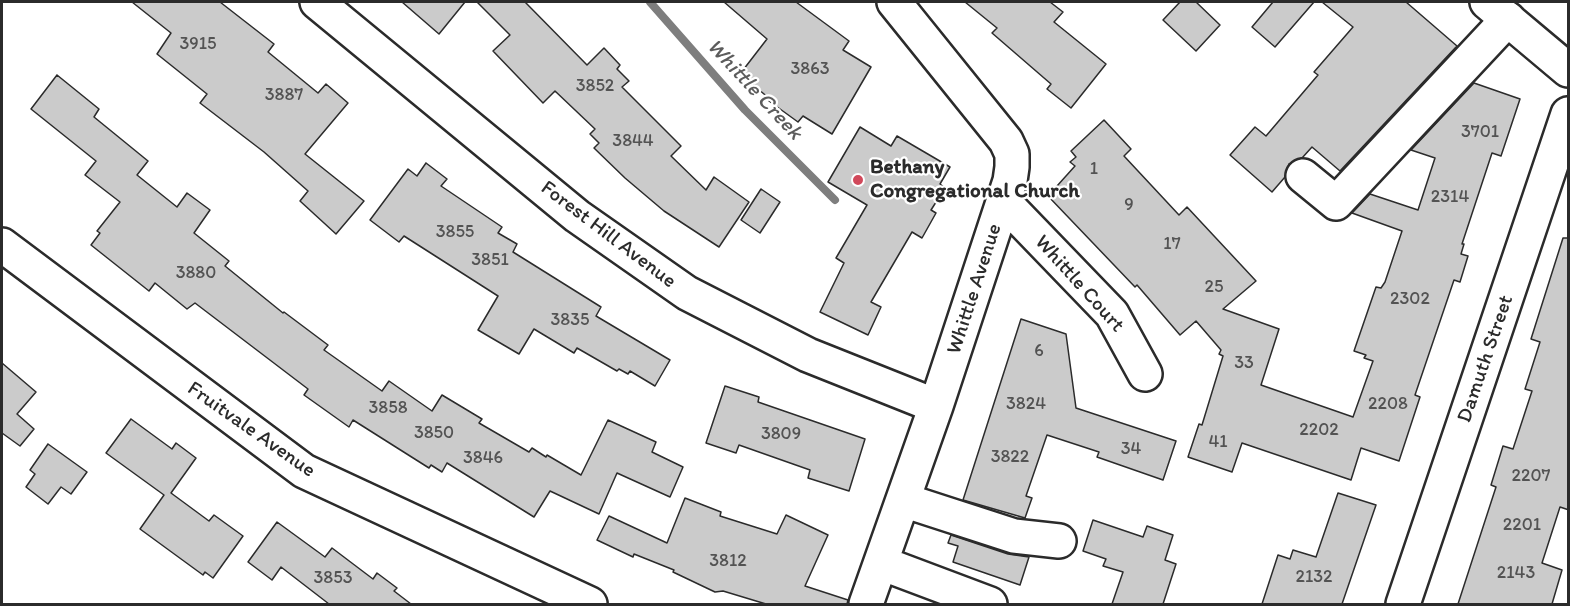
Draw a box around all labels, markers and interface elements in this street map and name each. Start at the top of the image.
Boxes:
house number: 3915 [179,33,217,55]
water label: Whittle Creek [701,34,807,146]
house number: 3863 [790,58,830,80]
house number: 3852 [576,75,614,97]
house number: 3887 [265,84,303,106]
house number: 3701 [1461,121,1499,143]
house number: 3844 [612,130,654,152]
place label: Bethany Congregational Church [870,155,1080,205]
house number: 1 [1090,158,1098,180]
marker: Bethany Congregational Church [851,173,865,187]
street label: Forest Hill Avenue [535,176,681,294]
house number: 2314 [1431,186,1469,208]
house number: 9 [1124,194,1134,216]
street label: Whittle Avenue [942,220,1008,358]
house number: 3855 [436,221,474,243]
street label: Whittle Court [1029,230,1129,338]
house number: 17 [1163,233,1181,255]
house number: 3851 [471,249,509,271]
house number: 3880 [176,262,216,284]
house number: 25 [1205,276,1223,298]
house number: 2302 [1390,288,1430,310]
street label: Damuth Street [1452,292,1520,426]
house number: 3835 [551,309,589,331]
house number: 6 [1034,340,1044,362]
house number: 33 [1234,352,1254,374]
street label: Fruitvale Avenue [182,376,320,484]
house number: 3824 [1006,393,1046,415]
house number: 2208 [1368,393,1408,415]
house number: 3858 [369,397,407,419]
house number: 2202 [1299,419,1339,441]
house number: 3850 [414,422,454,444]
house number: 3809 [761,423,801,445]
house number: 41 [1208,431,1228,453]
house number: 34 [1121,438,1141,460]
house number: 3822 [991,446,1029,468]
house number: 3846 [463,447,503,469]
house number: 2207 [1512,465,1550,487]
house number: 2201 [1503,514,1541,536]
house number: 3812 [709,550,747,572]
house number: 2143 [1497,562,1535,584]
house number: 2132 [1295,566,1333,588]
house number: 3853 [314,567,352,589]

